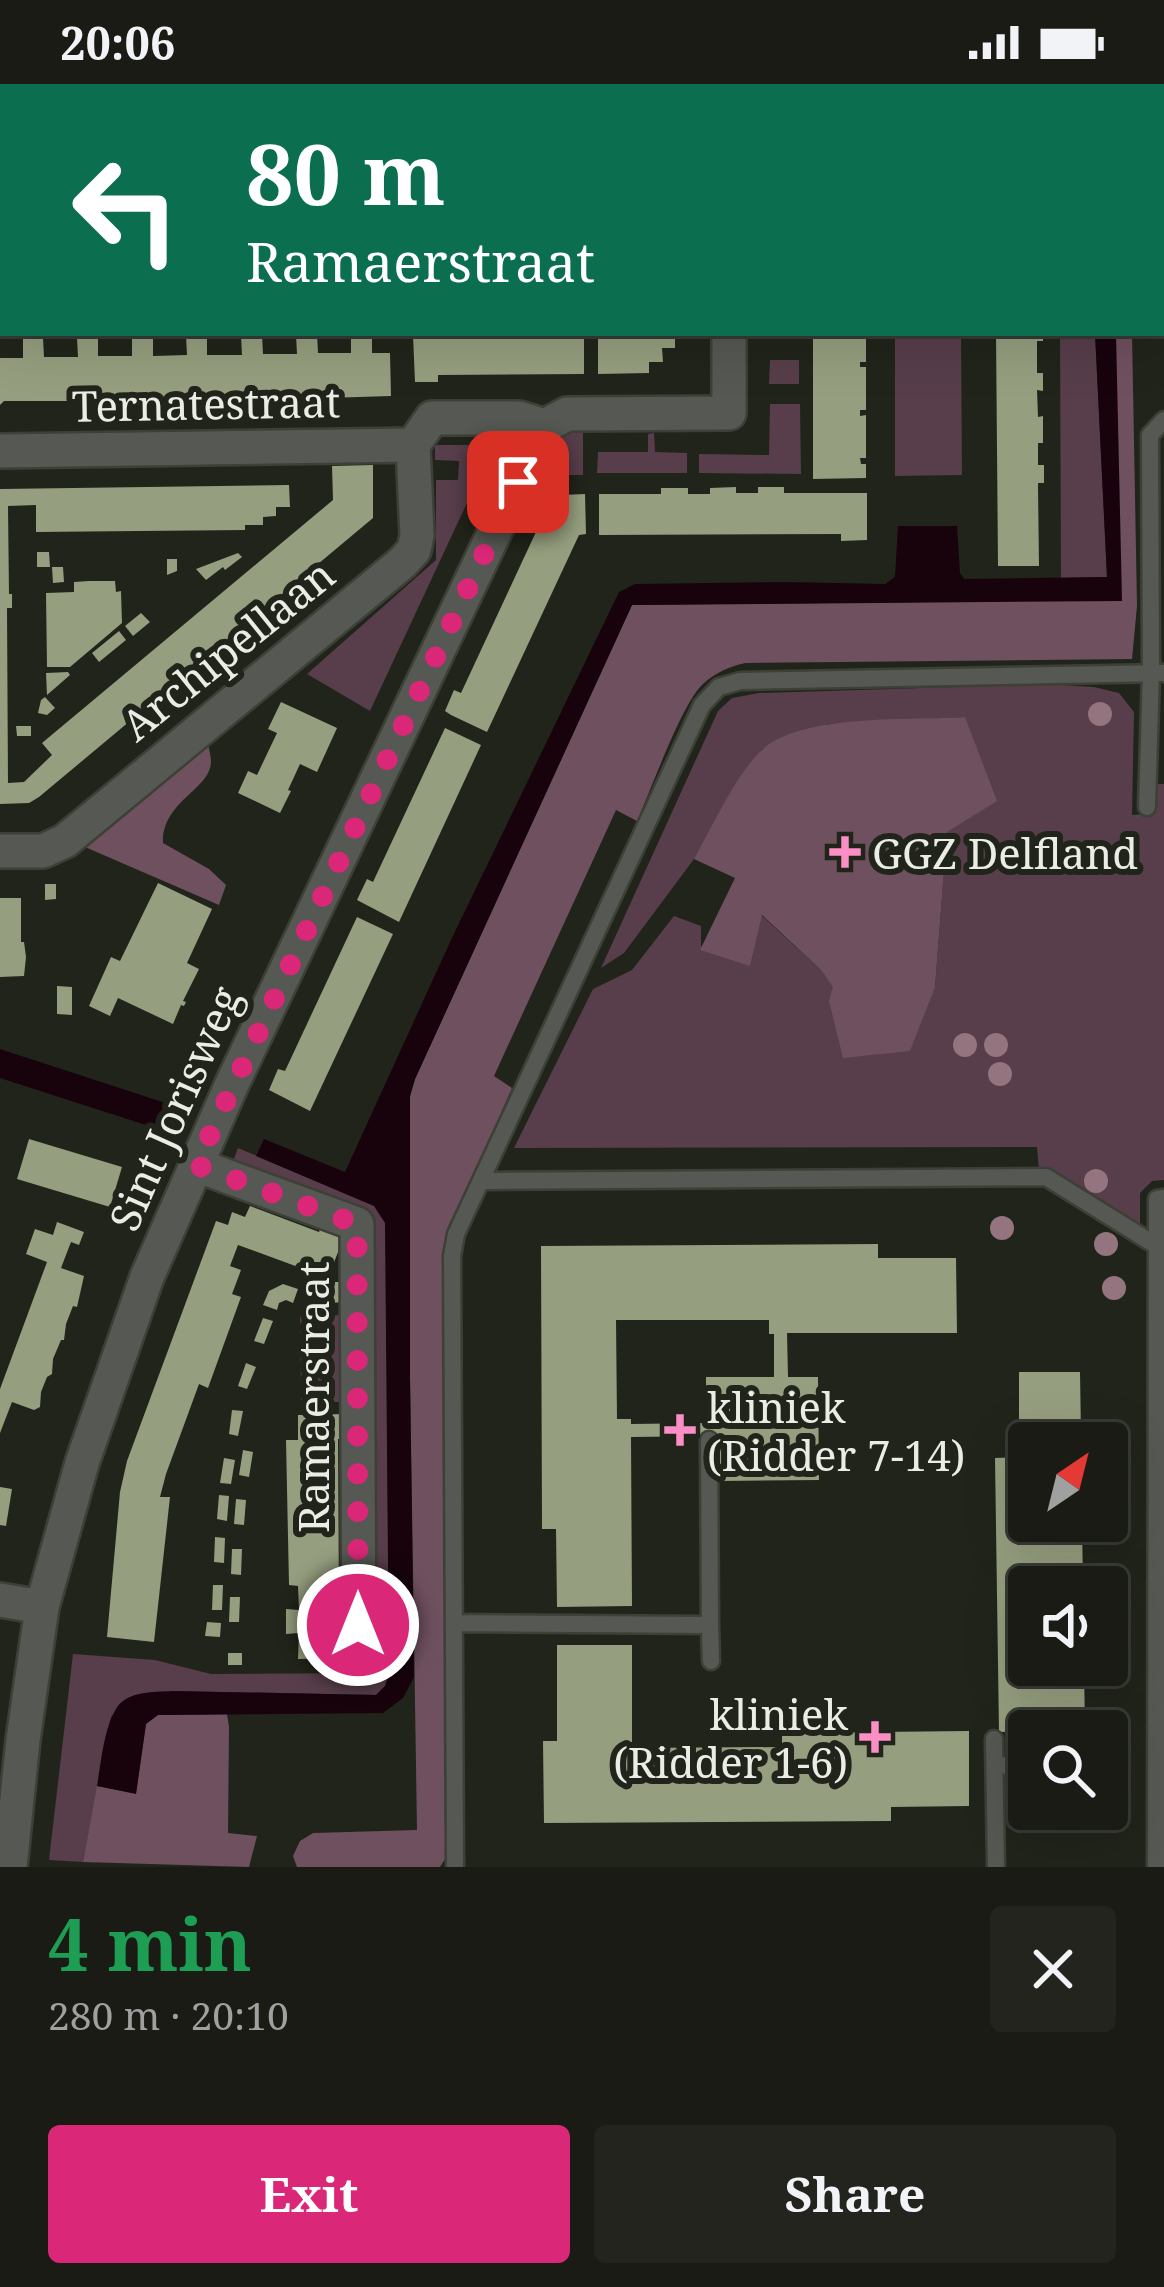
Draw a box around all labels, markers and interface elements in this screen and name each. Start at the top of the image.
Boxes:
text: 20:06 [60,12,175,73]
text: 80 m [246,115,446,230]
icon: left [48,132,204,288]
text: Ramaerstraat [246,224,595,298]
street label: Ternatestraat [71,372,341,434]
pin [467,431,569,533]
icon: arrive [485,449,551,515]
street label: Archipellaan [108,545,346,753]
place label: GGZ Delfland [872,824,1138,881]
marker: GGZ Delfland [829,836,861,868]
street label: Sint Jorisweg [95,976,253,1239]
street label: Ramaerstraat [284,1261,341,1533]
place label: kliniek (Ridder 7-14) [707,1378,965,1483]
marker: kliniek (Ridder 7-14) [664,1414,696,1446]
north arrow [1008,1422,1128,1542]
map controls [1008,1422,1128,1830]
position arrow [295,1562,421,1688]
button: sound [1008,1566,1128,1686]
place label: kliniek (Ridder 1-6) [613,1685,848,1790]
button: search [1008,1710,1128,1830]
marker: kliniek (Ridder 1-6) [859,1721,891,1753]
text: 4 min [48,1894,252,1992]
button: close [990,1906,1116,2032]
text: 280 m · 20:10 [48,1988,289,2041]
button: Exit [48,2125,570,2263]
button: Share [594,2125,1116,2263]

